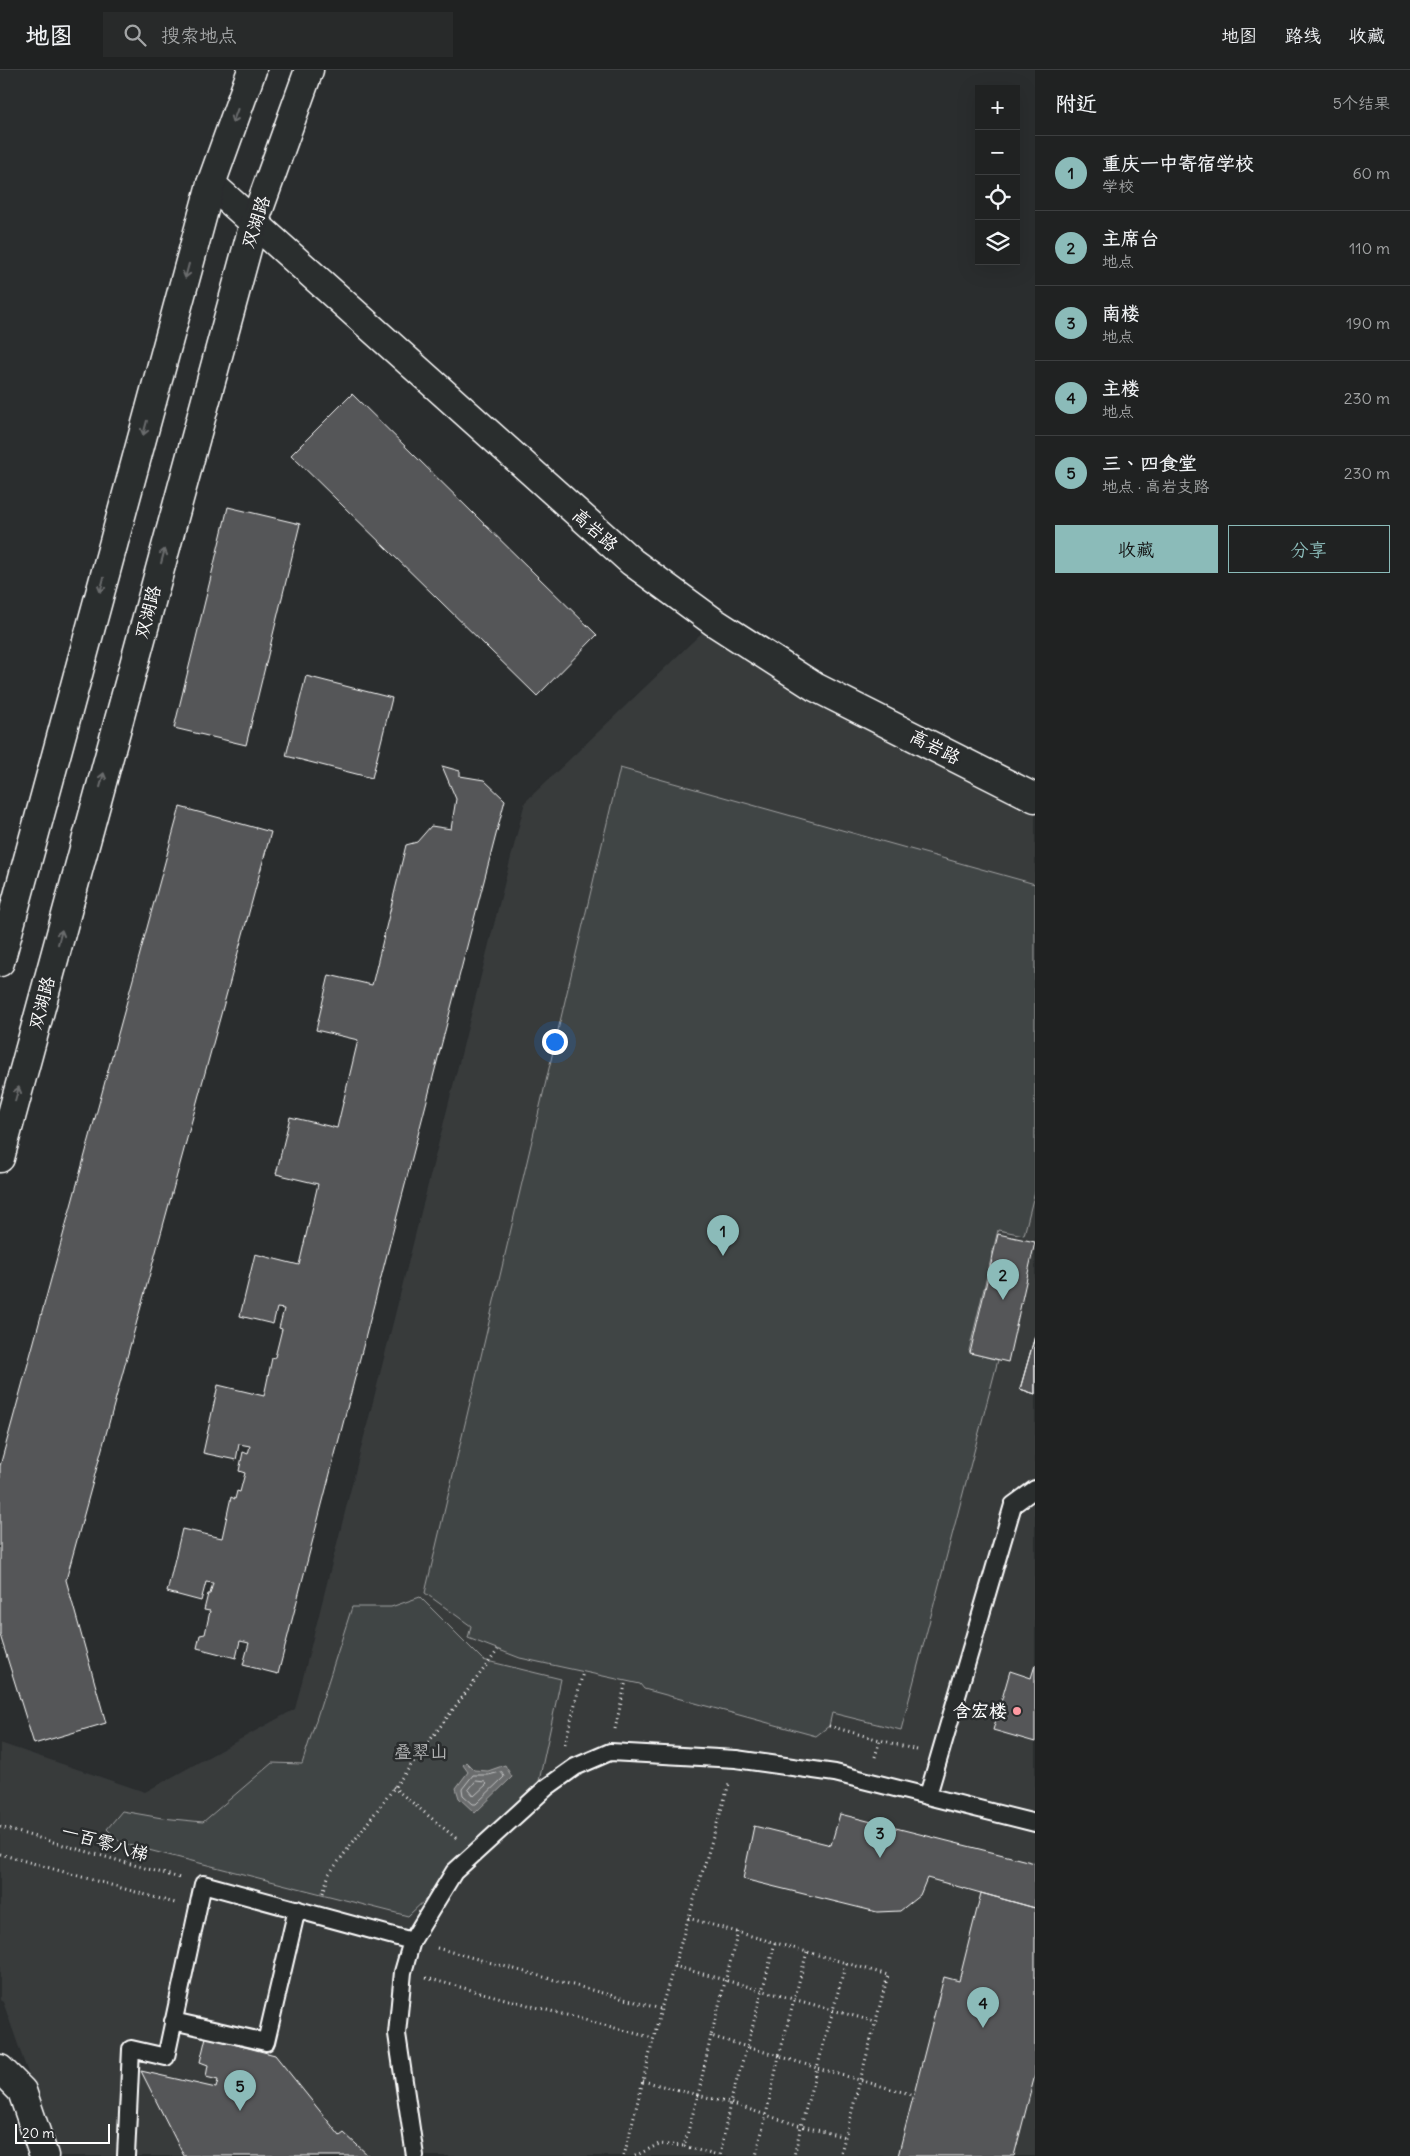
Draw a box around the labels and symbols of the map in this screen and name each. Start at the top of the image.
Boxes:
one-way arrow [230,108,240,124]
street label: 双湖路 [236,193,275,251]
one-way arrow [182,262,192,278]
one-way arrow [139,419,149,435]
street label: 高岩路 [568,503,623,556]
one-way arrow [159,548,169,564]
one-way arrow [97,576,107,592]
street label: 双湖路 [129,583,166,641]
street label: 高岩路 [906,724,965,769]
one-way arrow [98,773,107,789]
one-way arrow [55,930,65,946]
street label: 双湖路 [23,974,60,1032]
your location [542,1029,568,1055]
one-way arrow [13,1087,23,1103]
pin: 1 [707,1215,739,1256]
pin: 2 [987,1259,1019,1300]
place label: 含宏楼 [953,1699,1007,1722]
marker: 含宏楼 [1011,1705,1023,1717]
park label: 叠翠山 [394,1740,448,1763]
pin: 3 [864,1817,896,1858]
street label: 一百零八梯 [59,1819,152,1866]
pin: 4 [967,1987,999,2028]
pin: 5 [224,2070,256,2111]
scale bar [15,2121,110,2144]

